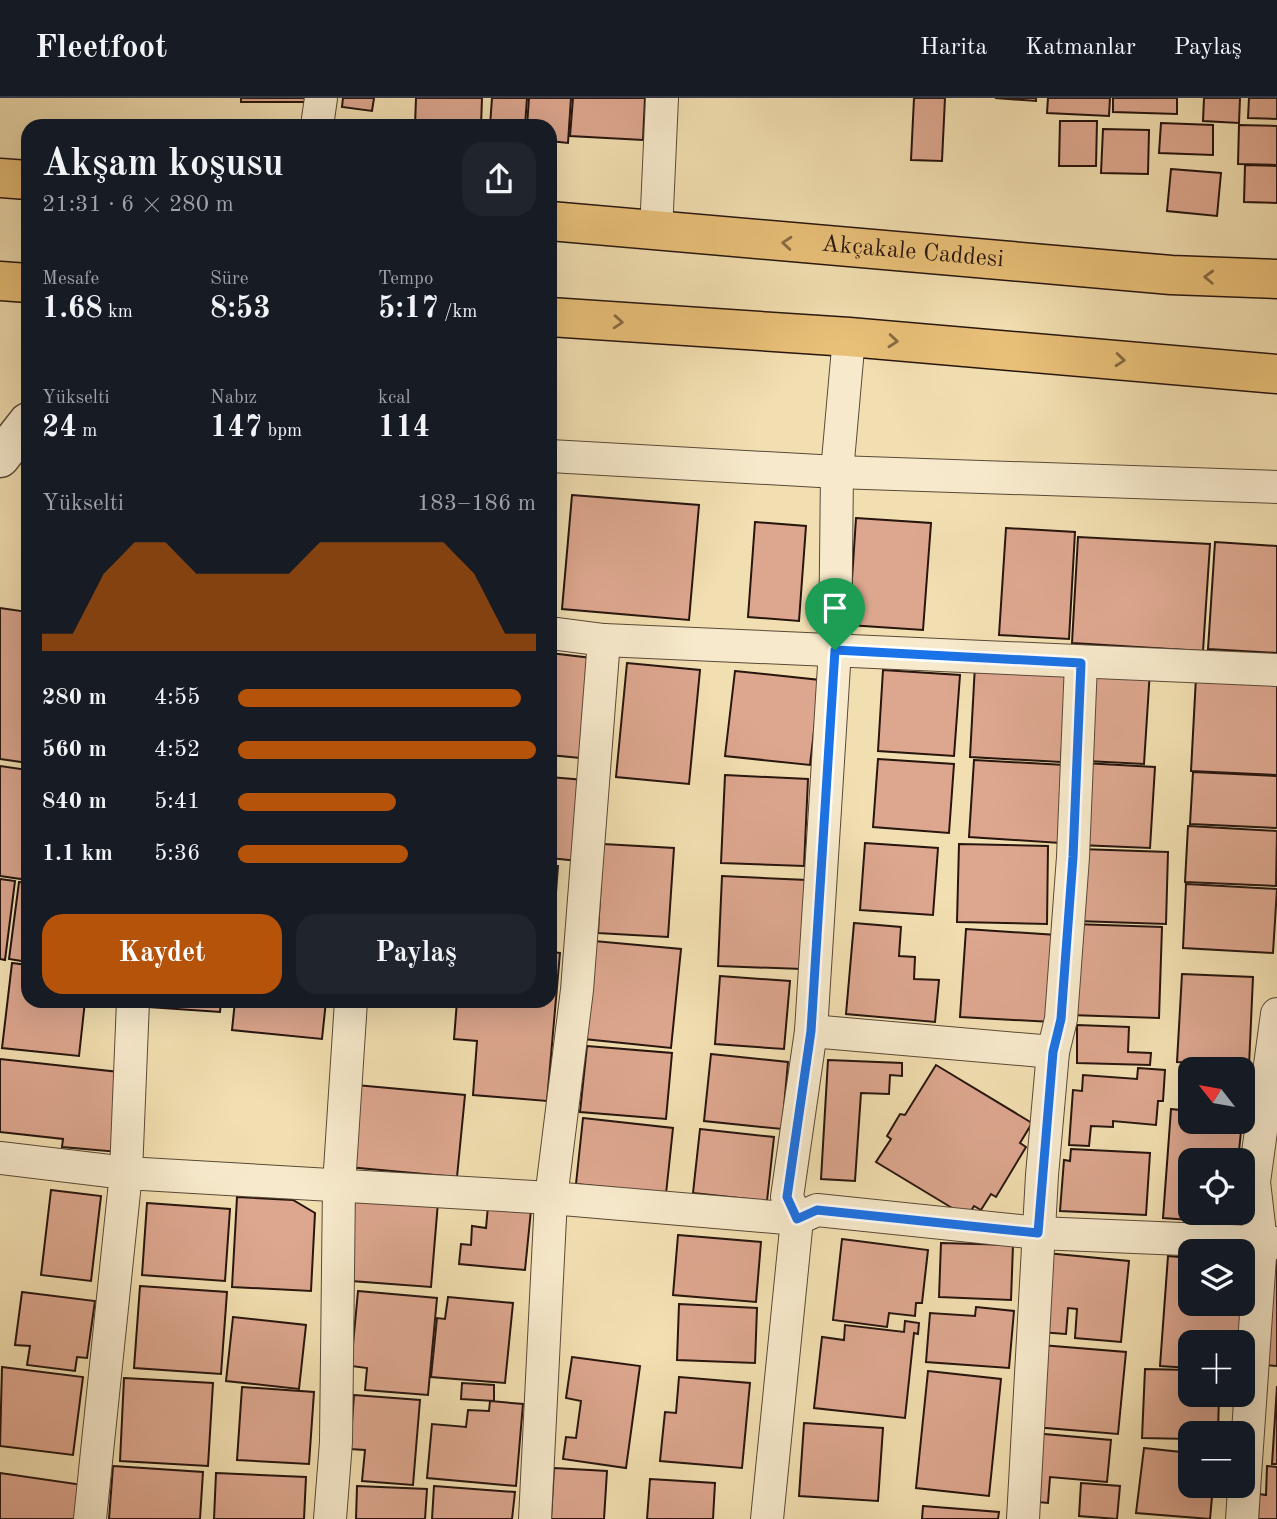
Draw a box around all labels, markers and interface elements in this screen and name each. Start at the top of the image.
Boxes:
text: Fleetfoot [35,32,167,65]
text: Harita [920,36,987,60]
text: Katmanlar [1025,36,1136,60]
text: Paylaş [1174,36,1242,60]
button: share [462,142,536,216]
text: Akşam koşusu [42,146,284,184]
text: 21:31 · 6 × 280 m [42,193,234,216]
street label: Akçakale Caddesi [821,233,1005,272]
one-way arrow [781,236,792,251]
one-way arrow [1203,269,1214,284]
text: Mesafe [42,270,99,289]
text: Süre [210,270,248,289]
text: Tempo [378,270,433,289]
text: 1.68 [42,294,103,324]
text: 8:53 [210,294,271,324]
text: 5:17 [378,294,439,324]
text: km [103,303,133,322]
text: /km [439,303,477,322]
one-way arrow [612,314,623,329]
one-way arrow [888,333,899,348]
one-way arrow [1115,352,1126,367]
text: Yükselti [42,389,110,408]
text: Nabız [210,389,257,408]
text: kcal [378,389,411,408]
text: 24 [42,413,77,443]
text: 147 [210,413,262,443]
text: 114 [378,413,430,443]
text: m [77,422,97,441]
text: bpm [262,422,302,441]
text: Yükselti [42,492,124,515]
text: 183–186 m [417,492,536,515]
pin [805,578,865,650]
icon: arrive [816,589,854,627]
text: 280 m [42,686,107,709]
text: 4:55 [154,686,200,709]
text: 560 m [42,738,107,761]
text: 4:52 [154,738,200,761]
text: 840 m [42,790,107,813]
text: 5:41 [154,790,200,813]
text: 1.1 km [42,842,113,865]
text: 5:36 [154,842,200,865]
button: Kaydet [42,914,282,994]
button: Paylaş [296,914,536,994]
north arrow [1178,1057,1255,1134]
map controls [1178,1057,1255,1498]
button: locate [1178,1148,1255,1225]
button: layers [1178,1239,1255,1316]
button: + [1178,1330,1255,1407]
button: − [1178,1421,1255,1498]

